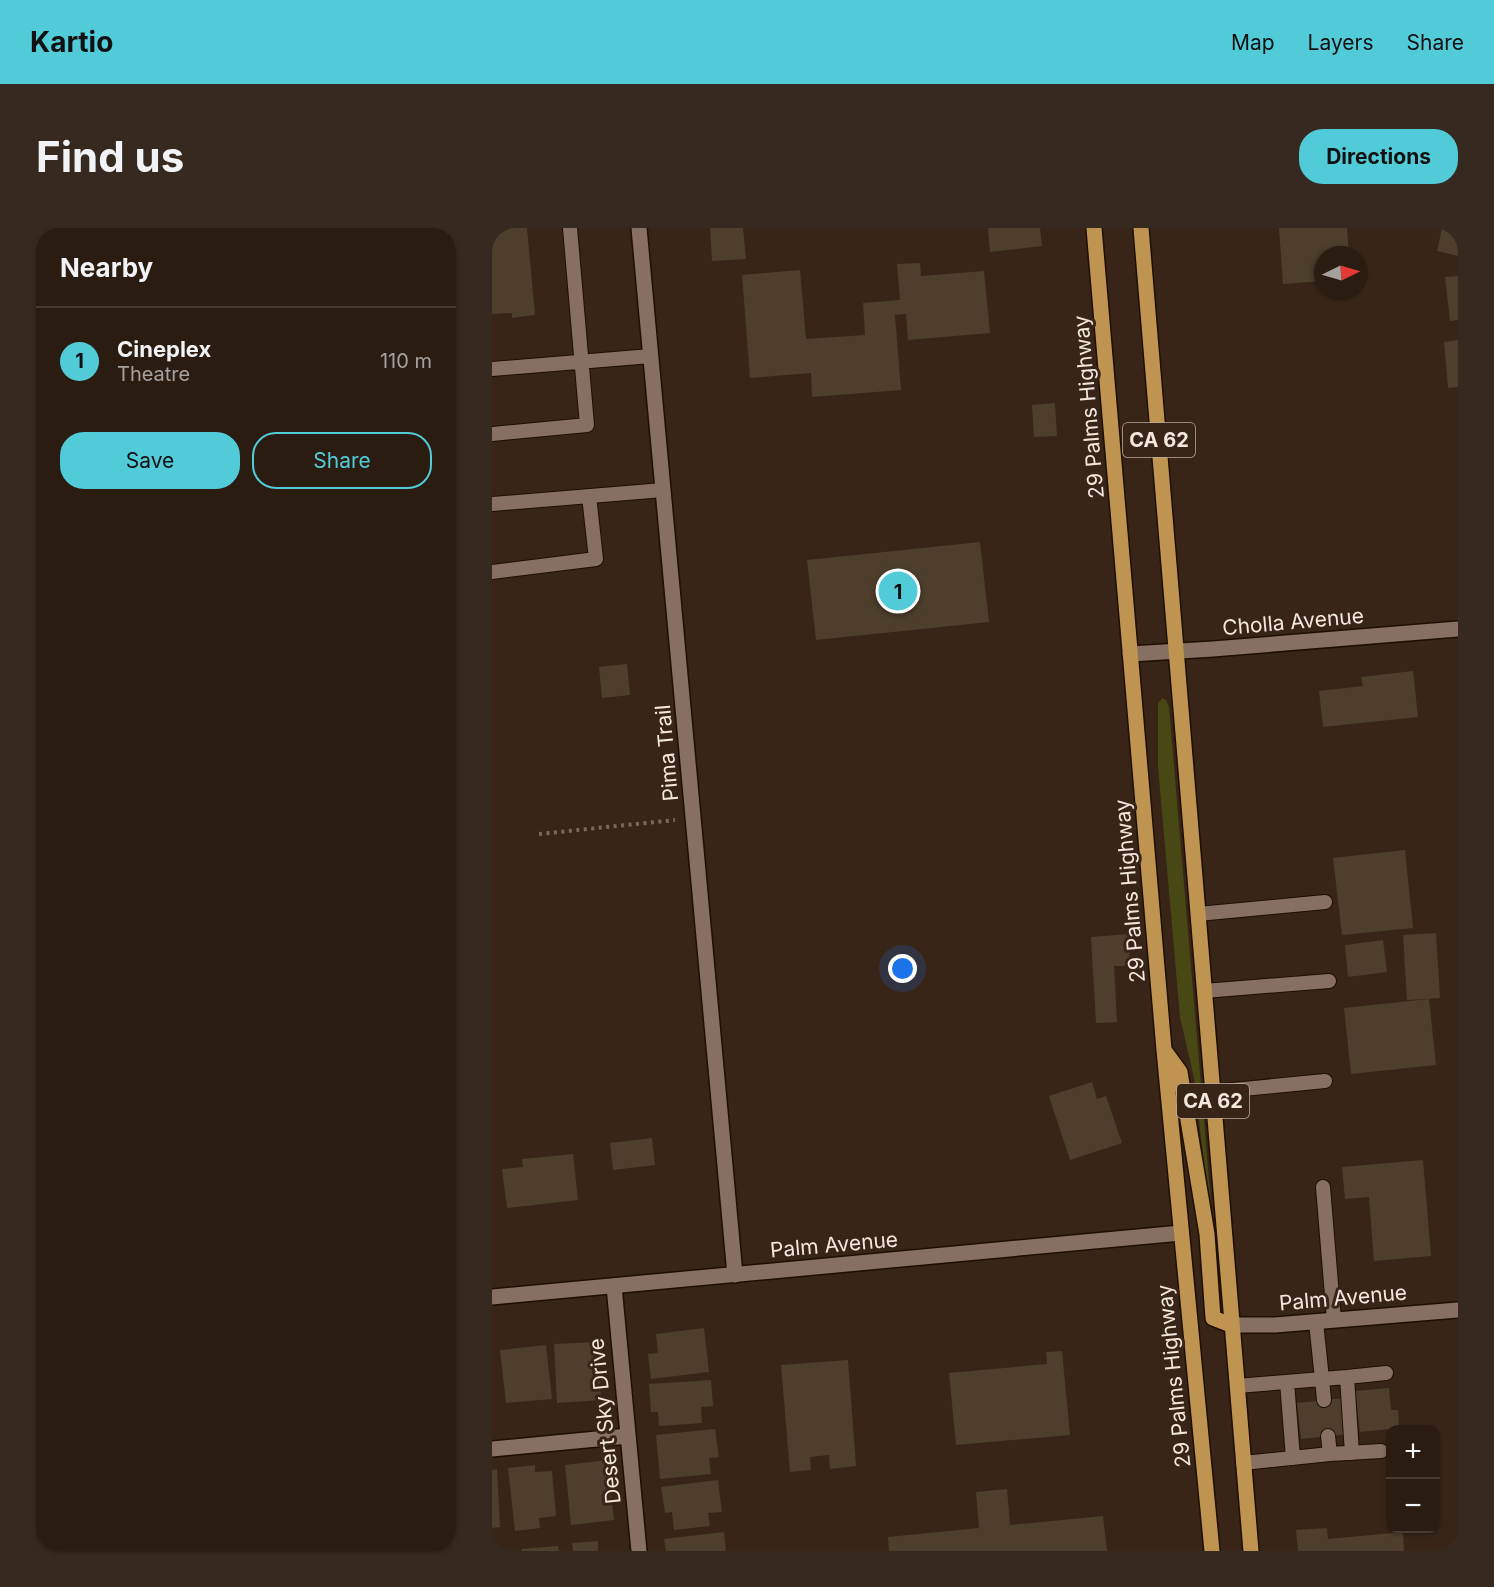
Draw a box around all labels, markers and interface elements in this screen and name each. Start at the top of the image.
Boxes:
text: Kartio [30,25,113,59]
text: Map [1231,30,1275,55]
text: Layers [1308,30,1374,55]
text: Share [1407,30,1464,55]
button: Directions [1299,129,1458,184]
text: Find us [36,131,184,182]
north arrow [1314,246,1368,300]
text: Nearby [60,252,153,283]
street label: 29 Palms Highway [1068,314,1109,500]
text: Cineplex [117,336,211,362]
text: 1 [75,349,84,373]
text: 110 m [380,349,432,373]
text: Theatre [117,362,190,386]
road number: CA 62 [1123,423,1195,457]
button: Save [60,432,240,489]
button: Share [252,432,432,489]
pin: 1 [878,568,918,614]
street label: Cholla Avenue [1221,603,1365,640]
street label: Pima Trail [650,704,683,802]
street label: 29 Palms Highway [1109,798,1150,984]
your location [888,954,917,983]
road number: CA 62 [1177,1084,1249,1118]
street label: Palm Avenue [769,1226,899,1263]
street label: Palm Avenue [1278,1279,1408,1316]
street label: 29 Palms Highway [1151,1283,1196,1469]
street label: Desert Sky Drive [583,1337,626,1505]
map controls [1386,1425,1440,1533]
button: + [1386,1425,1440,1479]
button: − [1386,1479,1440,1533]

